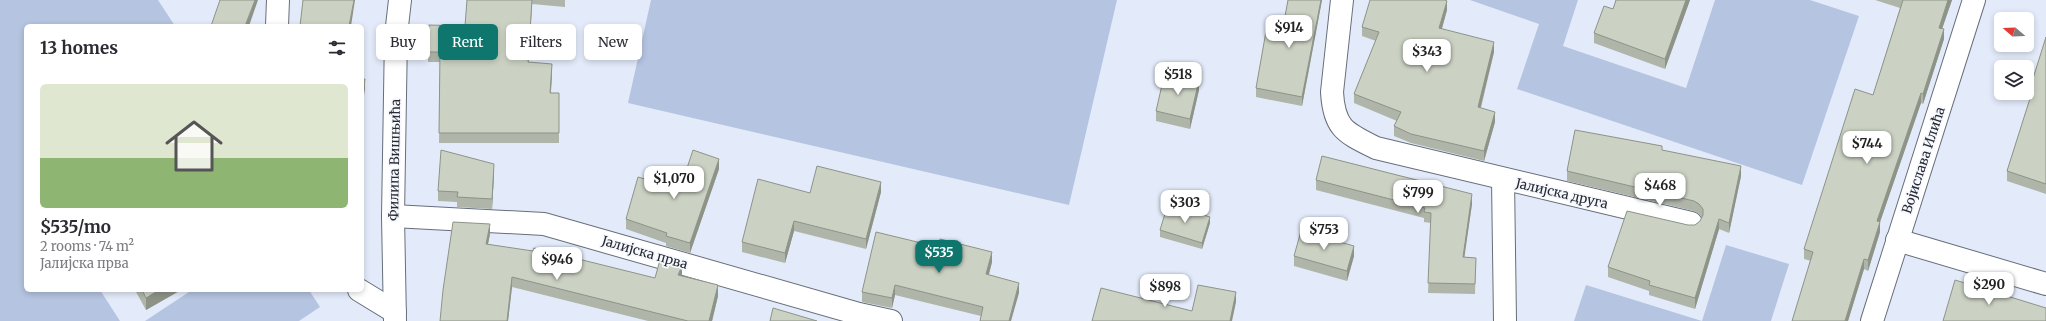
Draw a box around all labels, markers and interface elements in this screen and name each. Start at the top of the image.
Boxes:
north arrow [1994,12,2034,52]
map controls [1994,12,2034,100]
pin: $914 [1265,15,1313,49]
text: $914 [1274,19,1304,36]
chip: Buy [376,24,430,60]
chip: Rent [438,24,498,60]
chip: Filters [506,24,576,60]
chip: New [584,24,642,60]
text: 13 homes [40,37,118,59]
icon: filters [326,37,348,59]
pin: $343 [1403,39,1451,73]
text: $343 [1412,43,1442,60]
button: layers [1994,60,2034,100]
pin: $518 [1154,62,1202,96]
text: $518 [1164,66,1192,83]
street label: Филипа Вишњића [385,99,404,221]
street label: Војислава Илића [1898,105,1949,216]
icon: home [158,110,230,182]
pin: $744 [1843,131,1891,165]
text: $744 [1851,135,1883,152]
pin: $1,070 [641,166,707,200]
text: $1,070 [653,170,695,187]
pin: $468 [1636,173,1684,207]
street label: Јалијска друга [1513,174,1610,212]
text: $468 [1644,177,1676,194]
pin: $799 [1394,180,1442,214]
text: $799 [1402,184,1434,201]
pin: $303 [1161,190,1209,224]
text: $303 [1169,194,1201,211]
text: $535/mo [40,216,111,238]
pin: $753 [1300,217,1348,251]
text: $753 [1309,221,1339,238]
street label: Јалијска прва [599,232,690,273]
text: 2 rooms · 74 m² [40,238,134,255]
pin: $535 [915,240,963,274]
text: $535 [924,244,954,261]
pin: $946 [533,247,581,281]
text: $946 [541,251,573,268]
text: Јалијска прва [40,255,129,272]
pin: $290 [1965,272,2013,306]
pin: $898 [1141,274,1189,308]
text: $290 [1973,276,2005,293]
text: $898 [1149,278,1181,295]

